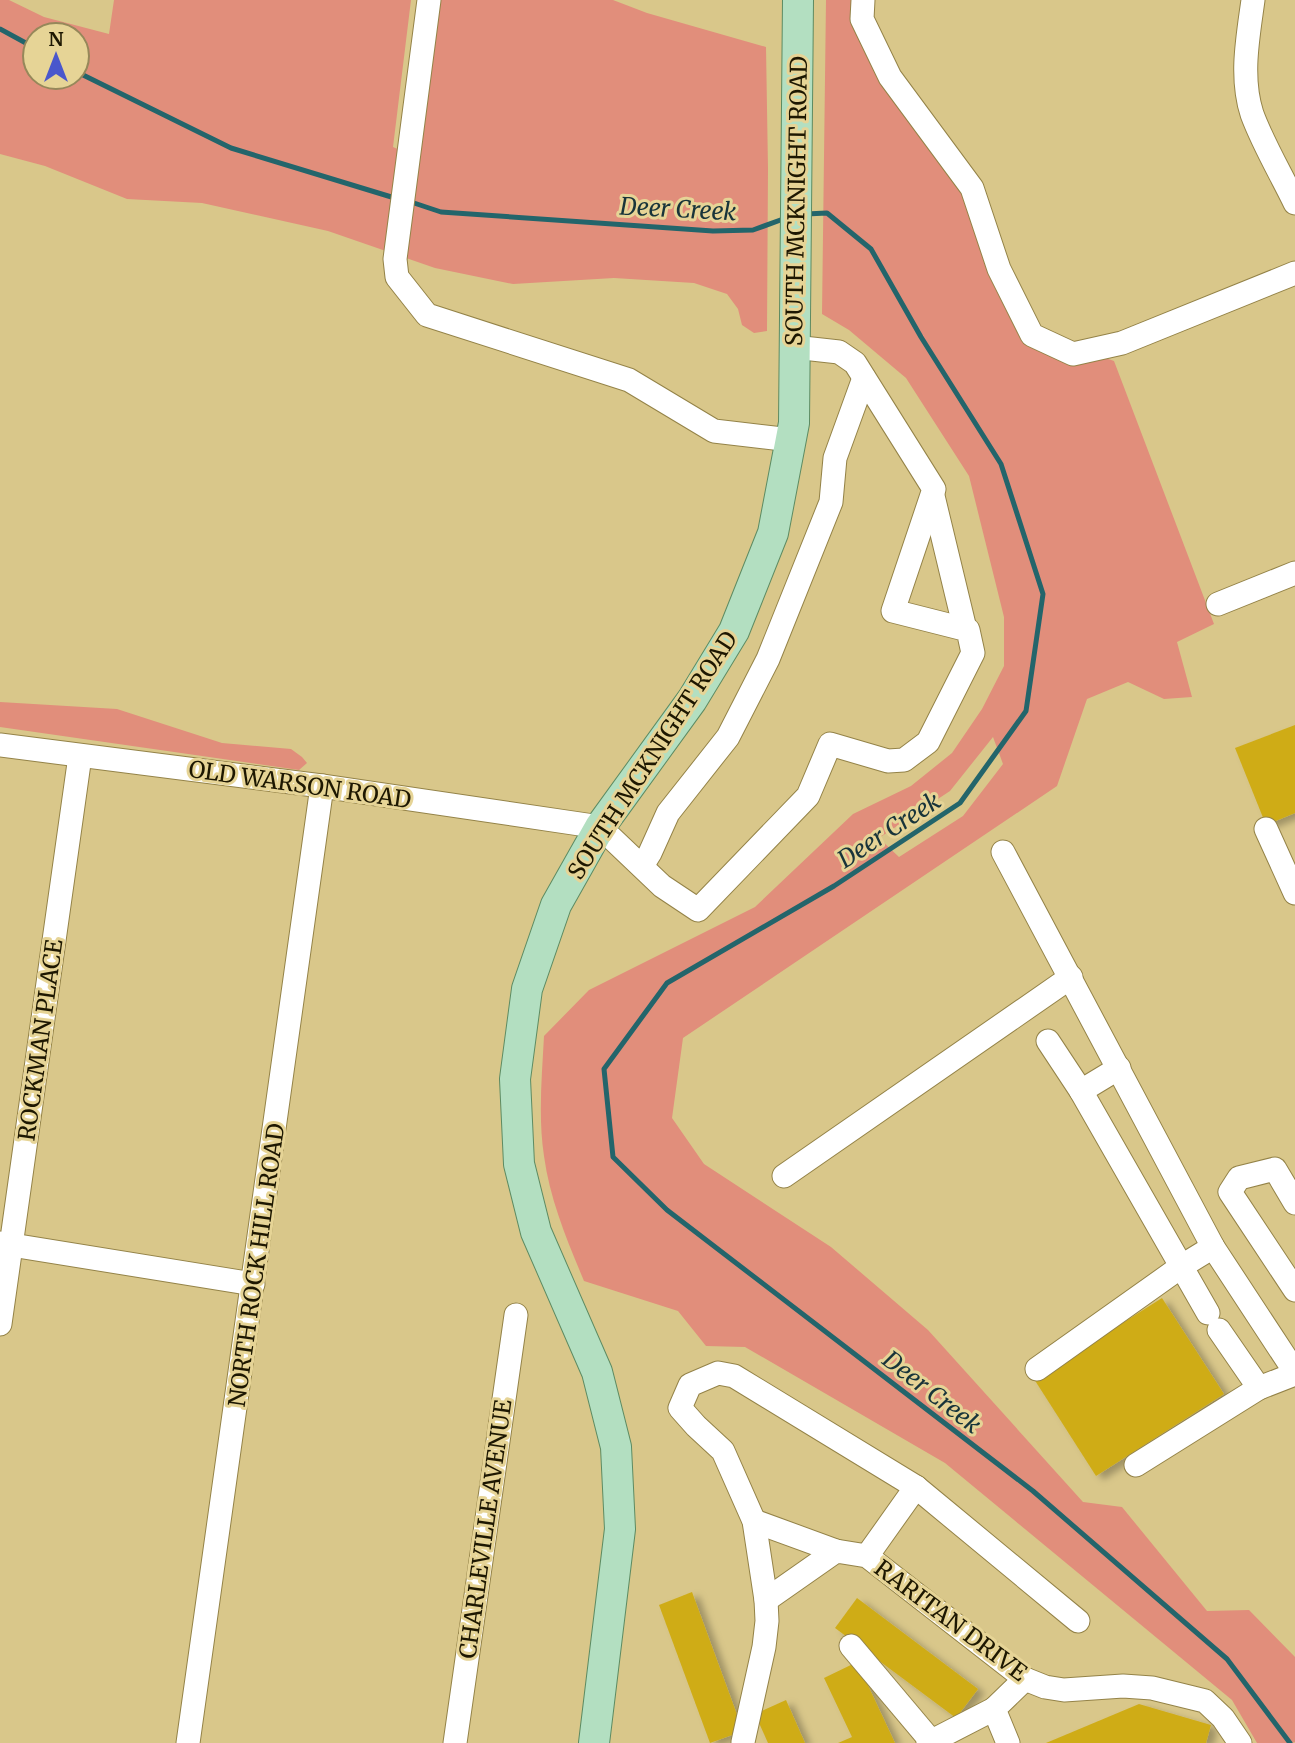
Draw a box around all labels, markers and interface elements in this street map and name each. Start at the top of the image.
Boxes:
north arrow [21,21,91,91]
text: N [48,27,64,51]
street label: SOUTH MCKNIGHT ROAD [779,56,813,346]
water label: Deer Creek [618,190,737,228]
street label: SOUTH MCKNIGHT ROAD [561,625,743,885]
street label: OLD WARSON ROAD [187,754,413,814]
water label: Deer Creek [831,785,946,875]
street label: ROCKMAN PLACE [12,937,69,1143]
street label: NORTH ROCK HILL ROAD [222,1121,290,1409]
water label: Deer Creek [876,1343,988,1440]
street label: CHARLEVILLE AVENUE [452,1397,518,1660]
street label: RARITAN DRIVE [869,1553,1033,1687]

